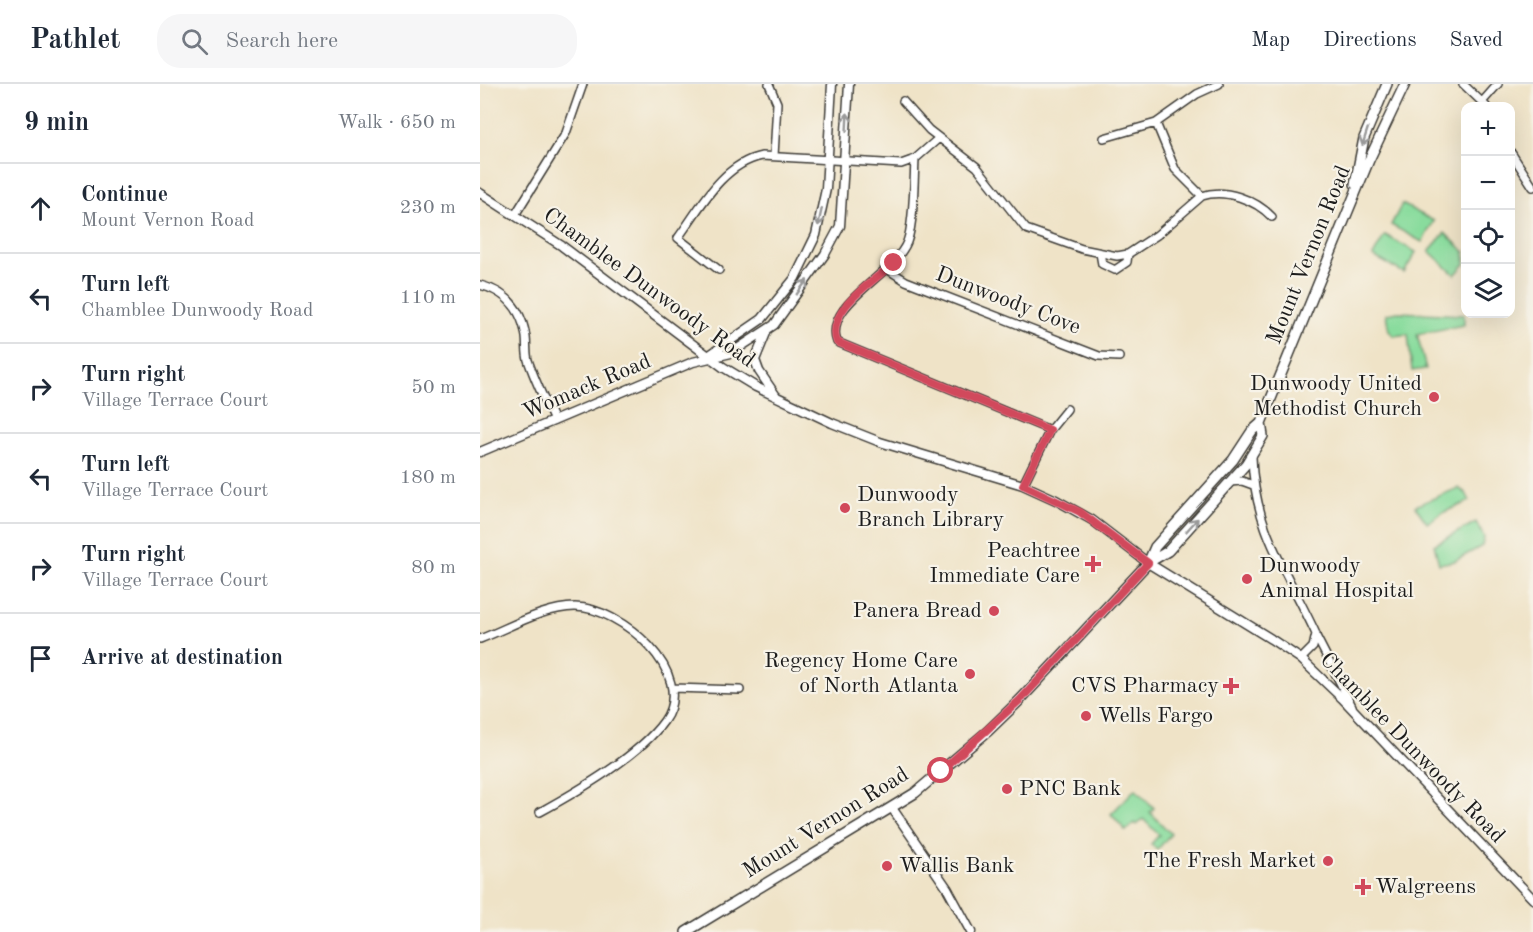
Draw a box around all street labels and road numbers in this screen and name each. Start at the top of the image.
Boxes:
street label: Mount Vernon Road [1263,162,1355,348]
street label: Chamblee Dunwoody Road [539,204,759,372]
street label: Dunwoody Cove [932,263,1084,339]
street label: Womack Road [520,350,654,424]
street label: Chamblee Dunwoody Road [1315,648,1509,848]
street label: Mount Vernon Road [739,763,913,883]

